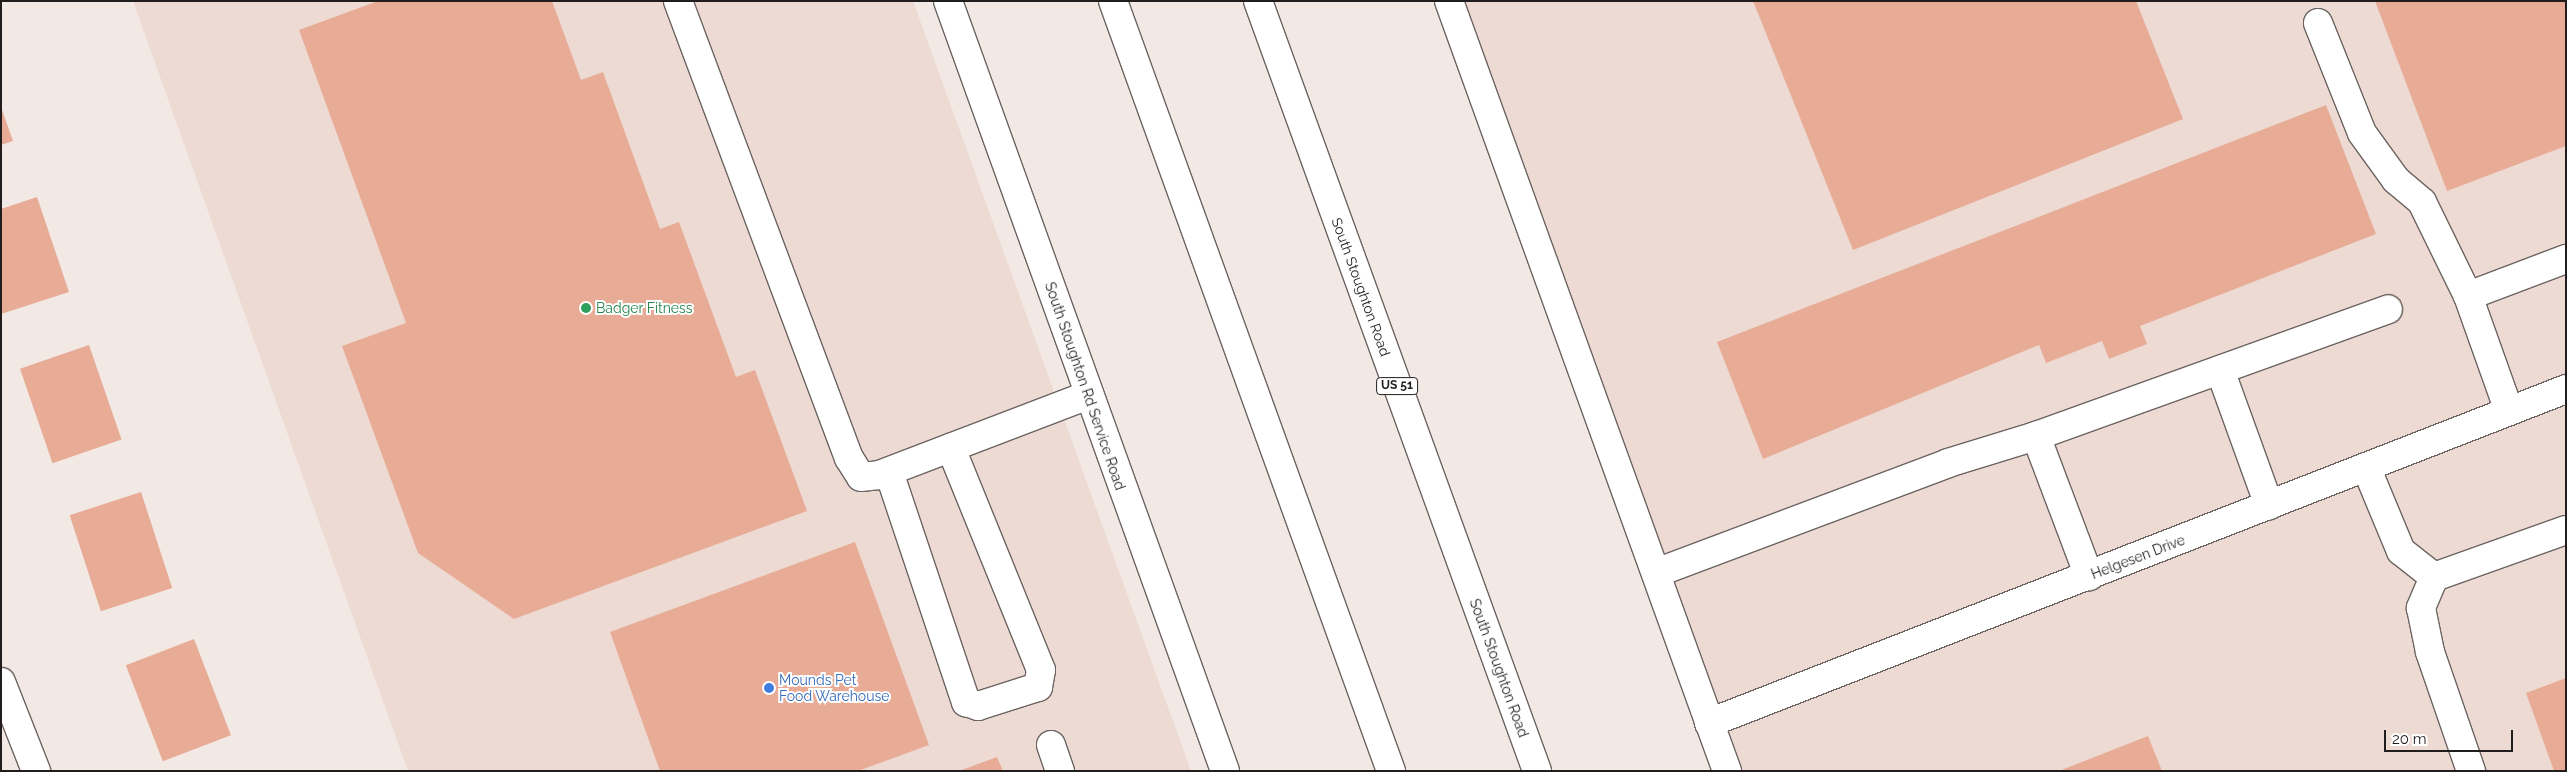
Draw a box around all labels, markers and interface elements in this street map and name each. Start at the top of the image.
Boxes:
street label: South Stoughton Road [1328,215,1394,359]
street label: South Stoughton Rd Service Road [1041,280,1129,492]
place label: Badger Fitness [596,300,693,316]
marker: Badger Fitness [580,302,592,314]
road number: US 51 [1376,376,1418,396]
street label: Helgesen Drive [2089,531,2187,583]
street label: South Stoughton Road [1466,596,1532,740]
place label: Mounds Pet Food Warehouse [779,672,890,704]
marker: Mounds Pet Food Warehouse [763,682,775,694]
scale bar [2387,720,2516,752]
text: 20 m [2392,730,2427,748]

